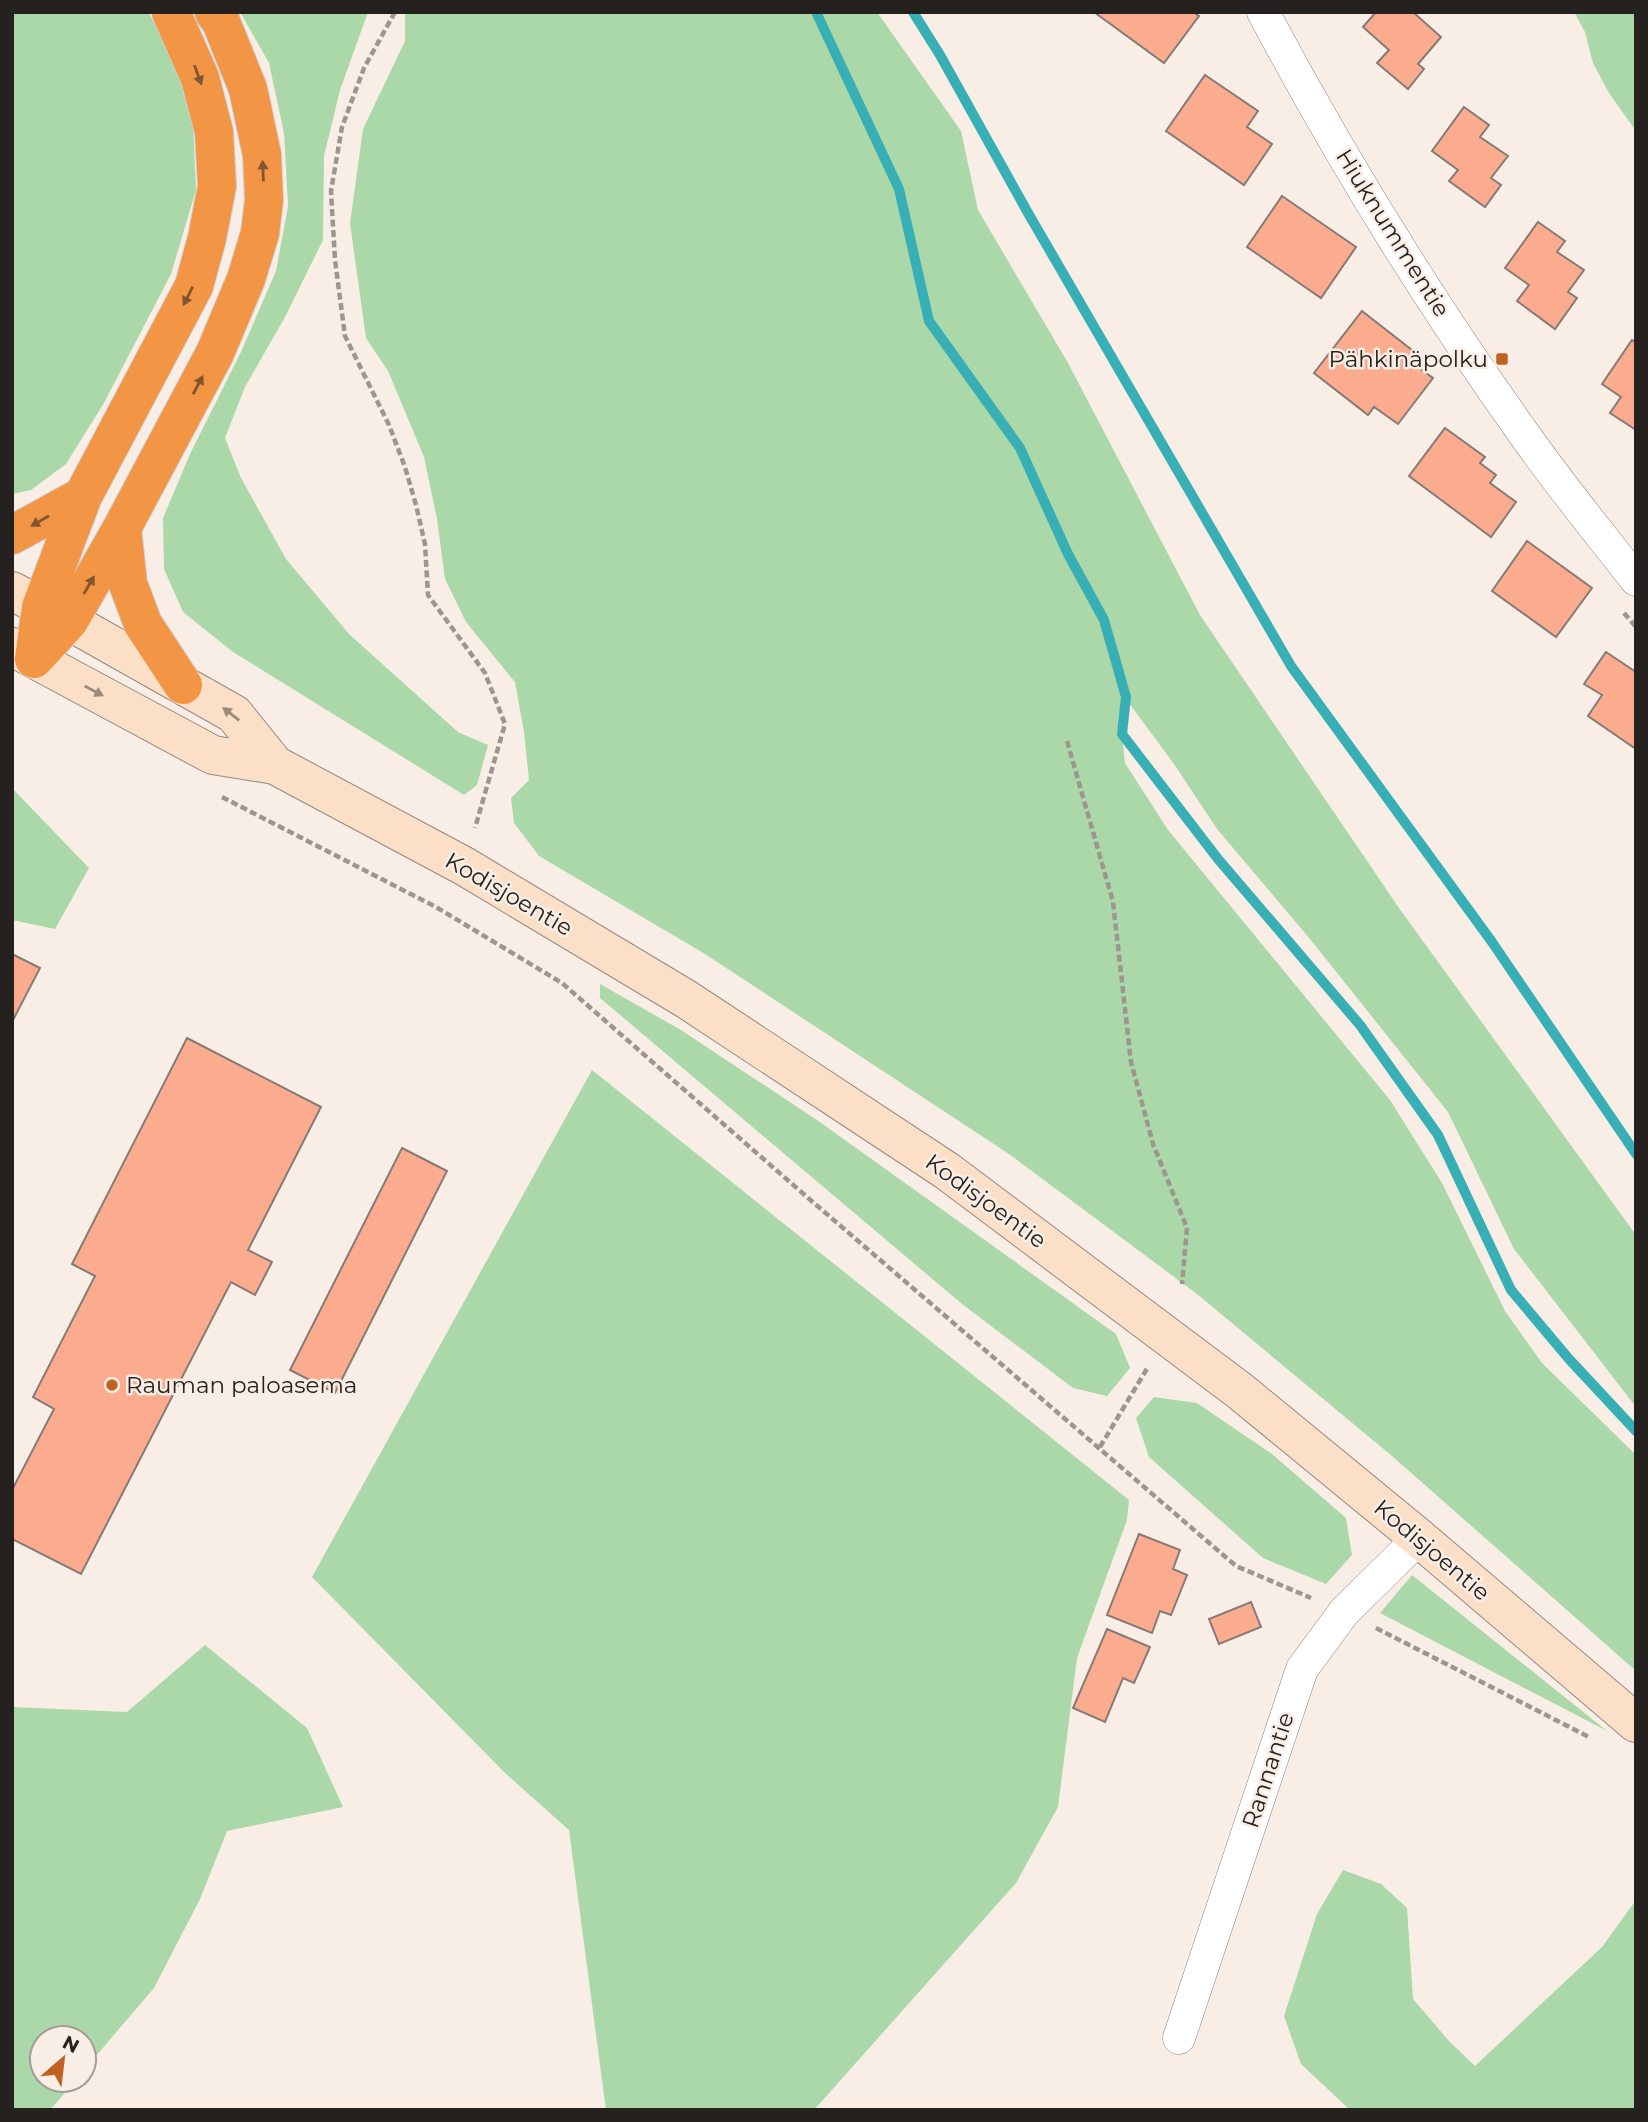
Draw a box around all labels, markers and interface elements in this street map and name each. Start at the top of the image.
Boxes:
one-way arrow [192,64,203,85]
street label: Hiuknummentie [1330,144,1456,322]
one-way arrow [257,159,268,181]
one-way arrow [183,286,194,306]
place label: Pähkinäpolku [1328,345,1488,373]
marker: Pähkinäpolku [1494,351,1510,367]
one-way arrow [192,376,204,395]
one-way arrow [30,515,49,527]
one-way arrow [83,575,95,595]
one-way arrow [84,685,104,697]
one-way arrow [222,706,240,721]
street label: Kodisjoentie [440,846,578,942]
street label: Kodisjoentie [920,1148,1052,1254]
place label: Rauman paloasema [126,1371,357,1399]
marker: Rauman paloasema [104,1377,120,1393]
street label: Kodisjoentie [1368,1493,1496,1607]
street label: Rannantie [1236,1709,1300,1831]
north arrow [28,2024,98,2094]
text: N [59,2031,83,2058]

